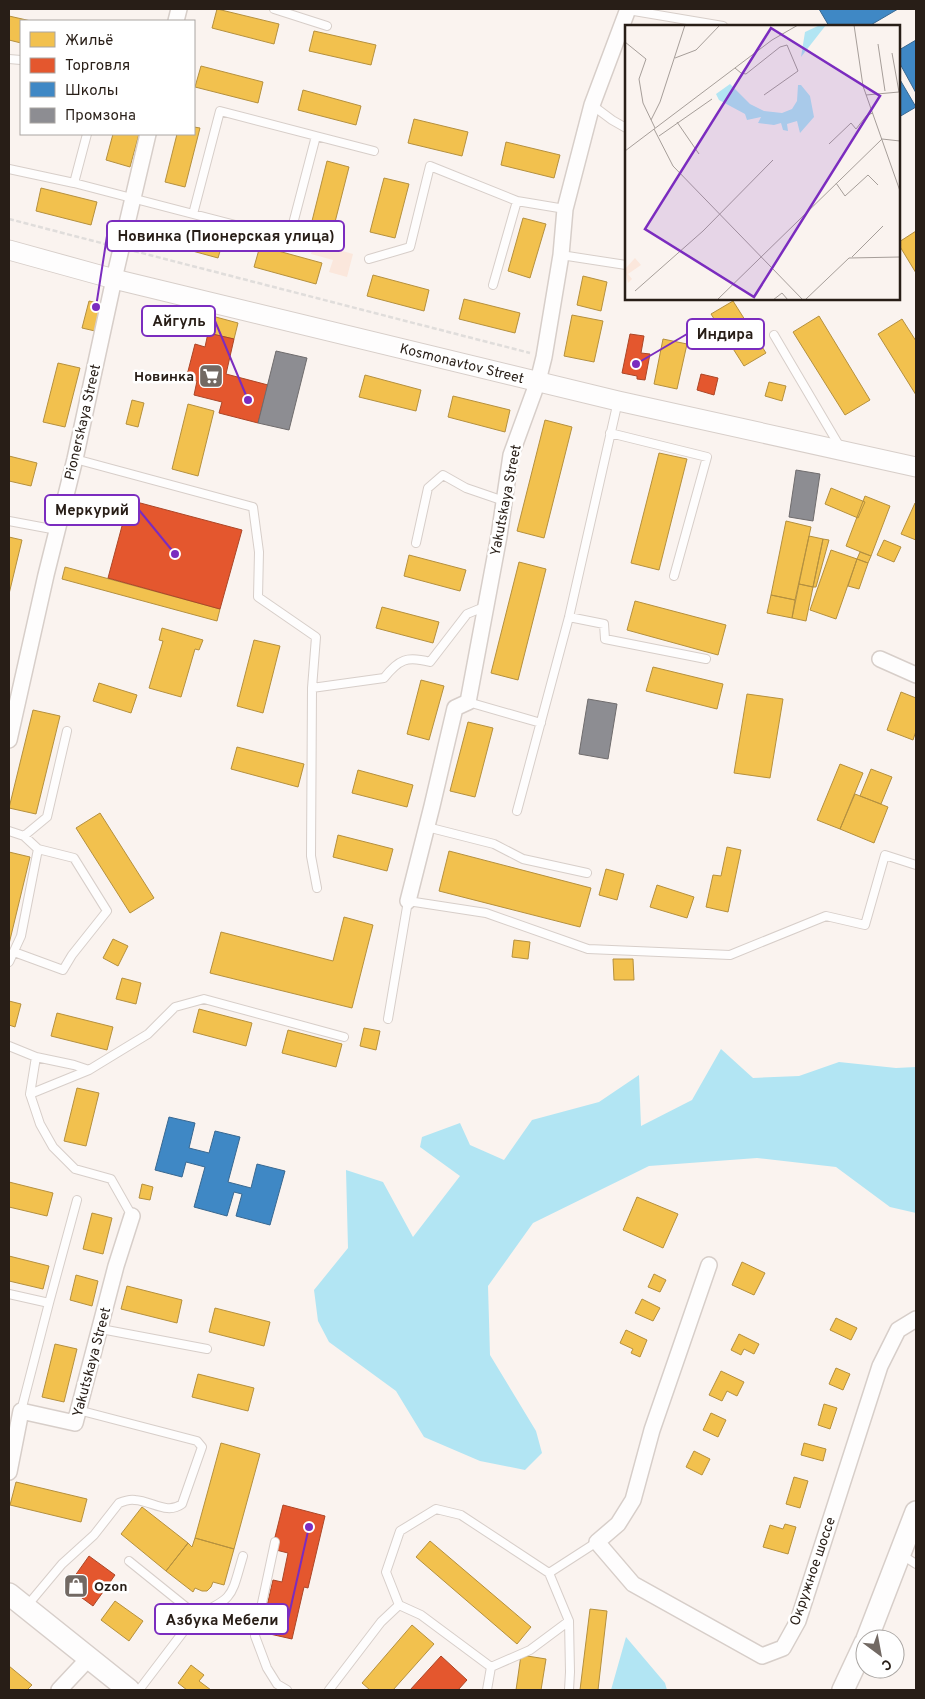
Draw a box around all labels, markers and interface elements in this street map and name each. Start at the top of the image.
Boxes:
legend [20,20,195,135]
inset map [625,25,900,300]
text: Жильё [65,32,113,51]
text: Торговля [65,57,130,76]
text: Школы [65,82,119,101]
text: Промзона [65,107,136,126]
callout: Новинка (Пионерская улица) [107,221,344,251]
text: Новинка (Пионерская улица) [117,228,335,247]
callout: Айгуль [142,306,215,336]
text: Айгуль [152,313,206,332]
callout: Индира [687,319,764,349]
text: Индира [697,326,753,345]
street label: Kosmonavtov Street [398,341,526,388]
street label: Pionerskaya Street [62,363,105,482]
supermarket icon: Новинка [198,363,224,389]
place label: Новинка [134,369,194,386]
street label: Yakutskaya Street [487,443,526,557]
callout: Меркурий [45,495,139,525]
text: Меркурий [55,502,129,521]
street label: Yakutskaya Street [70,1306,115,1419]
street label: Окружное шоссе [787,1515,840,1628]
shop icon: Ozon [63,1573,89,1599]
place label: Ozon [94,1579,127,1596]
callout: Азбука Мебели [155,1604,288,1634]
text: Азбука Мебели [166,1612,278,1631]
north arrow [855,1629,905,1679]
text: С [878,1654,894,1673]

